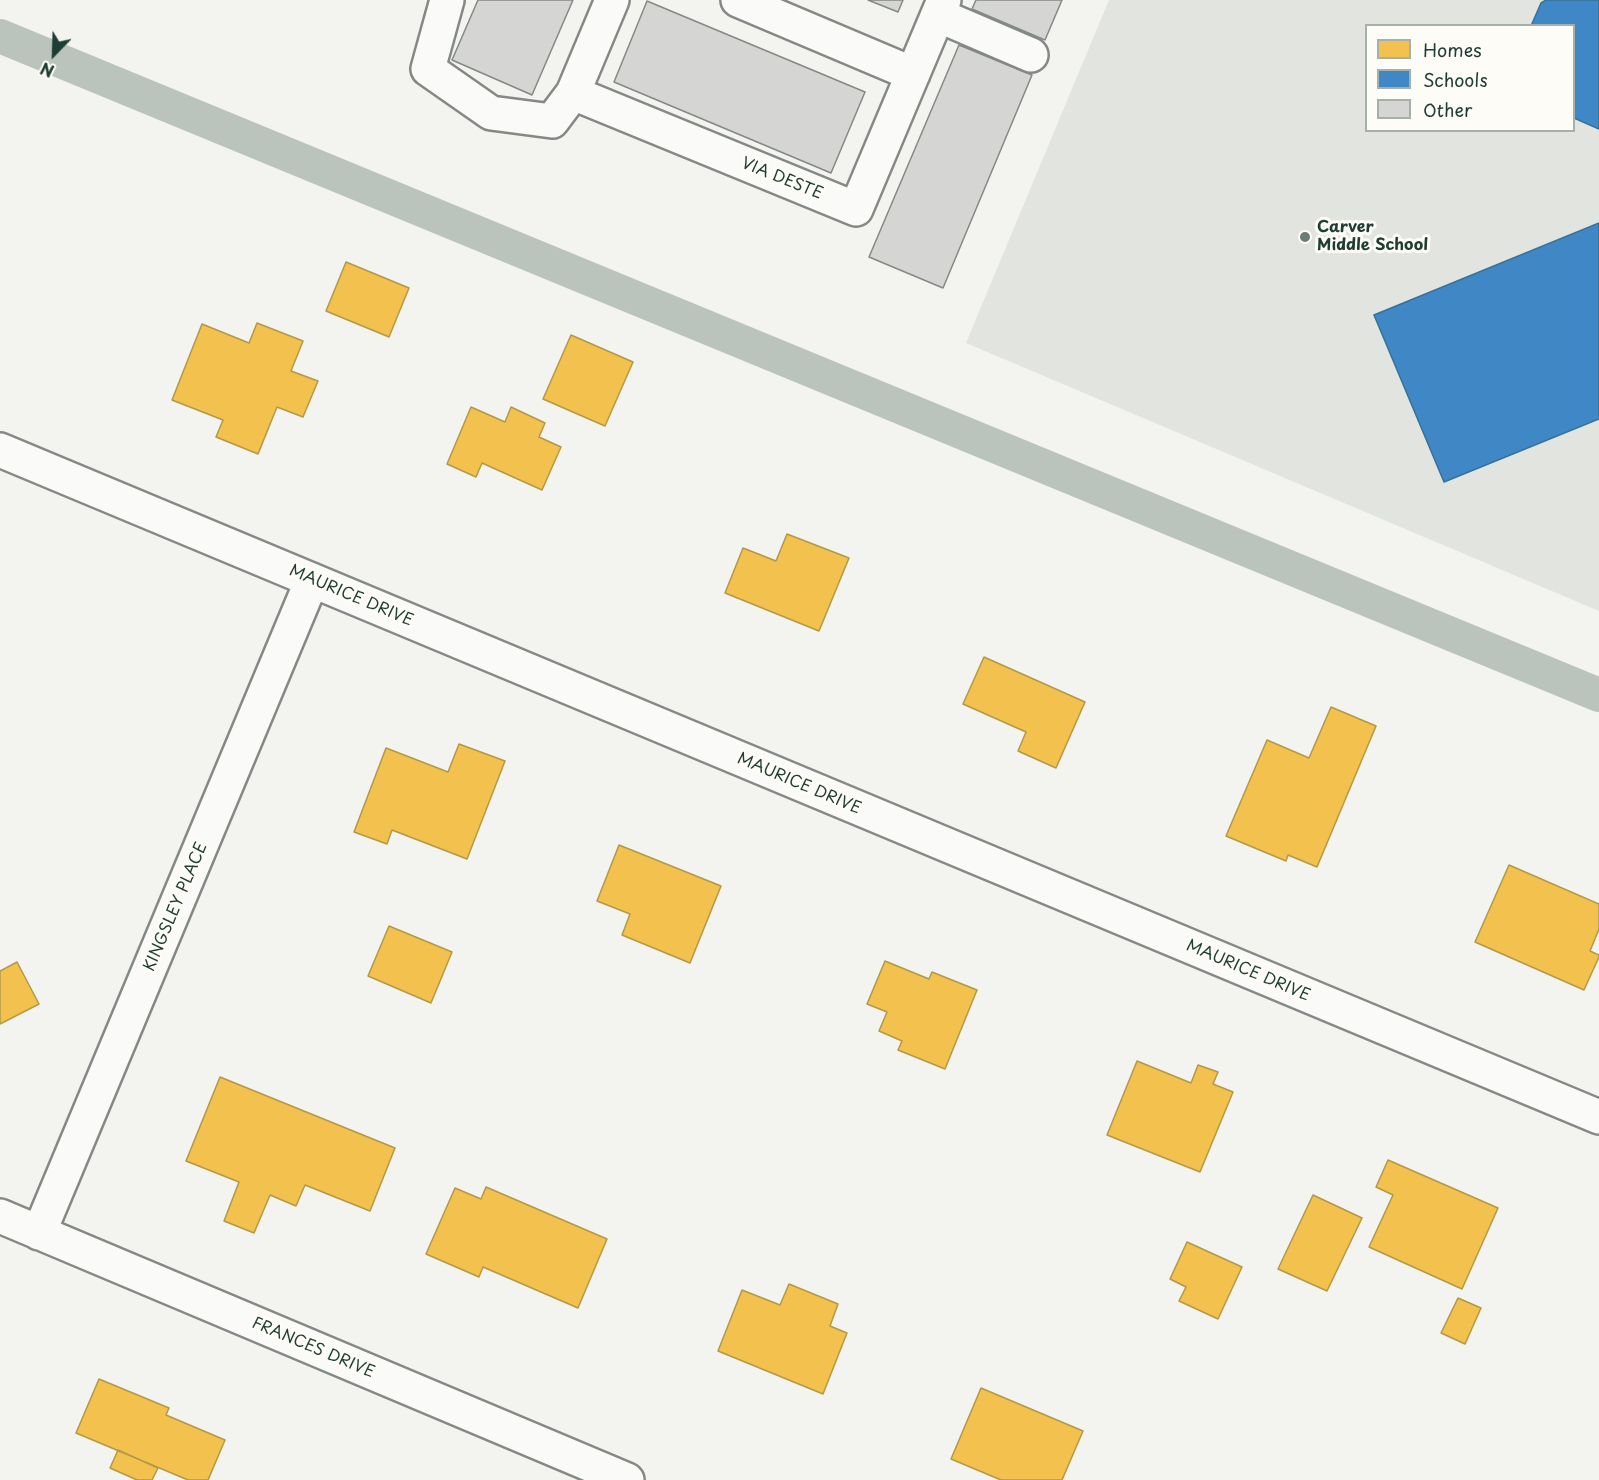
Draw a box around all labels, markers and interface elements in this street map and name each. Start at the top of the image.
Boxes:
north arrow [24,24,84,84]
legend [1365,24,1575,132]
text: Homes [1423,36,1481,63]
text: N [36,57,57,84]
text: Schools [1423,66,1488,93]
text: Other [1423,96,1472,123]
street label: VIA DESTE [738,154,826,204]
place label: Carver Middle School [1317,218,1428,256]
marker: Carver Middle School [1298,230,1312,244]
street label: MAURICE DRIVE [286,561,416,631]
street label: MAURICE DRIVE [734,749,864,819]
street label: KINGSLEY PLACE [140,840,212,974]
street label: MAURICE DRIVE [1183,936,1313,1006]
street label: FRANCES DRIVE [249,1314,377,1382]

